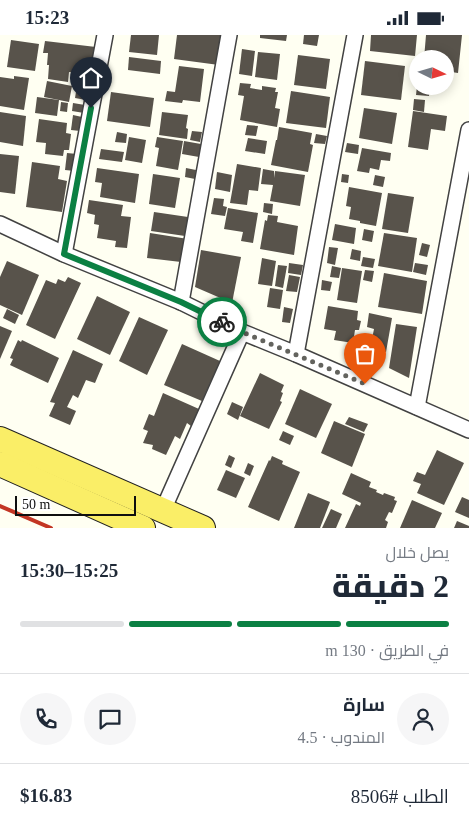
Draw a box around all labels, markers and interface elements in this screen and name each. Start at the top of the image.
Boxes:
text: 15:23 [25,7,69,28]
north arrow [409,50,454,95]
map controls [409,50,454,95]
pin [70,57,112,108]
icon: home [77,64,105,92]
courier [197,297,247,347]
icon: bike [208,308,236,336]
pin [344,333,386,384]
icon: bag [351,340,379,368]
scale bar [15,493,136,516]
text: 50 m [22,497,50,512]
text: يصل خلال [386,544,449,561]
text: 15:25–15:30 [20,560,118,581]
text: 2 دقيقة [332,568,449,604]
text: في الطريق · 130 m [325,642,449,659]
button: phone [20,693,72,745]
button: chat [84,693,136,745]
button: person [397,693,449,745]
text: سارة [343,694,385,715]
text: المندوب · 4.5 [298,729,385,746]
text: $16.83 [20,785,72,806]
text: الطلب #8506 [351,786,449,807]

